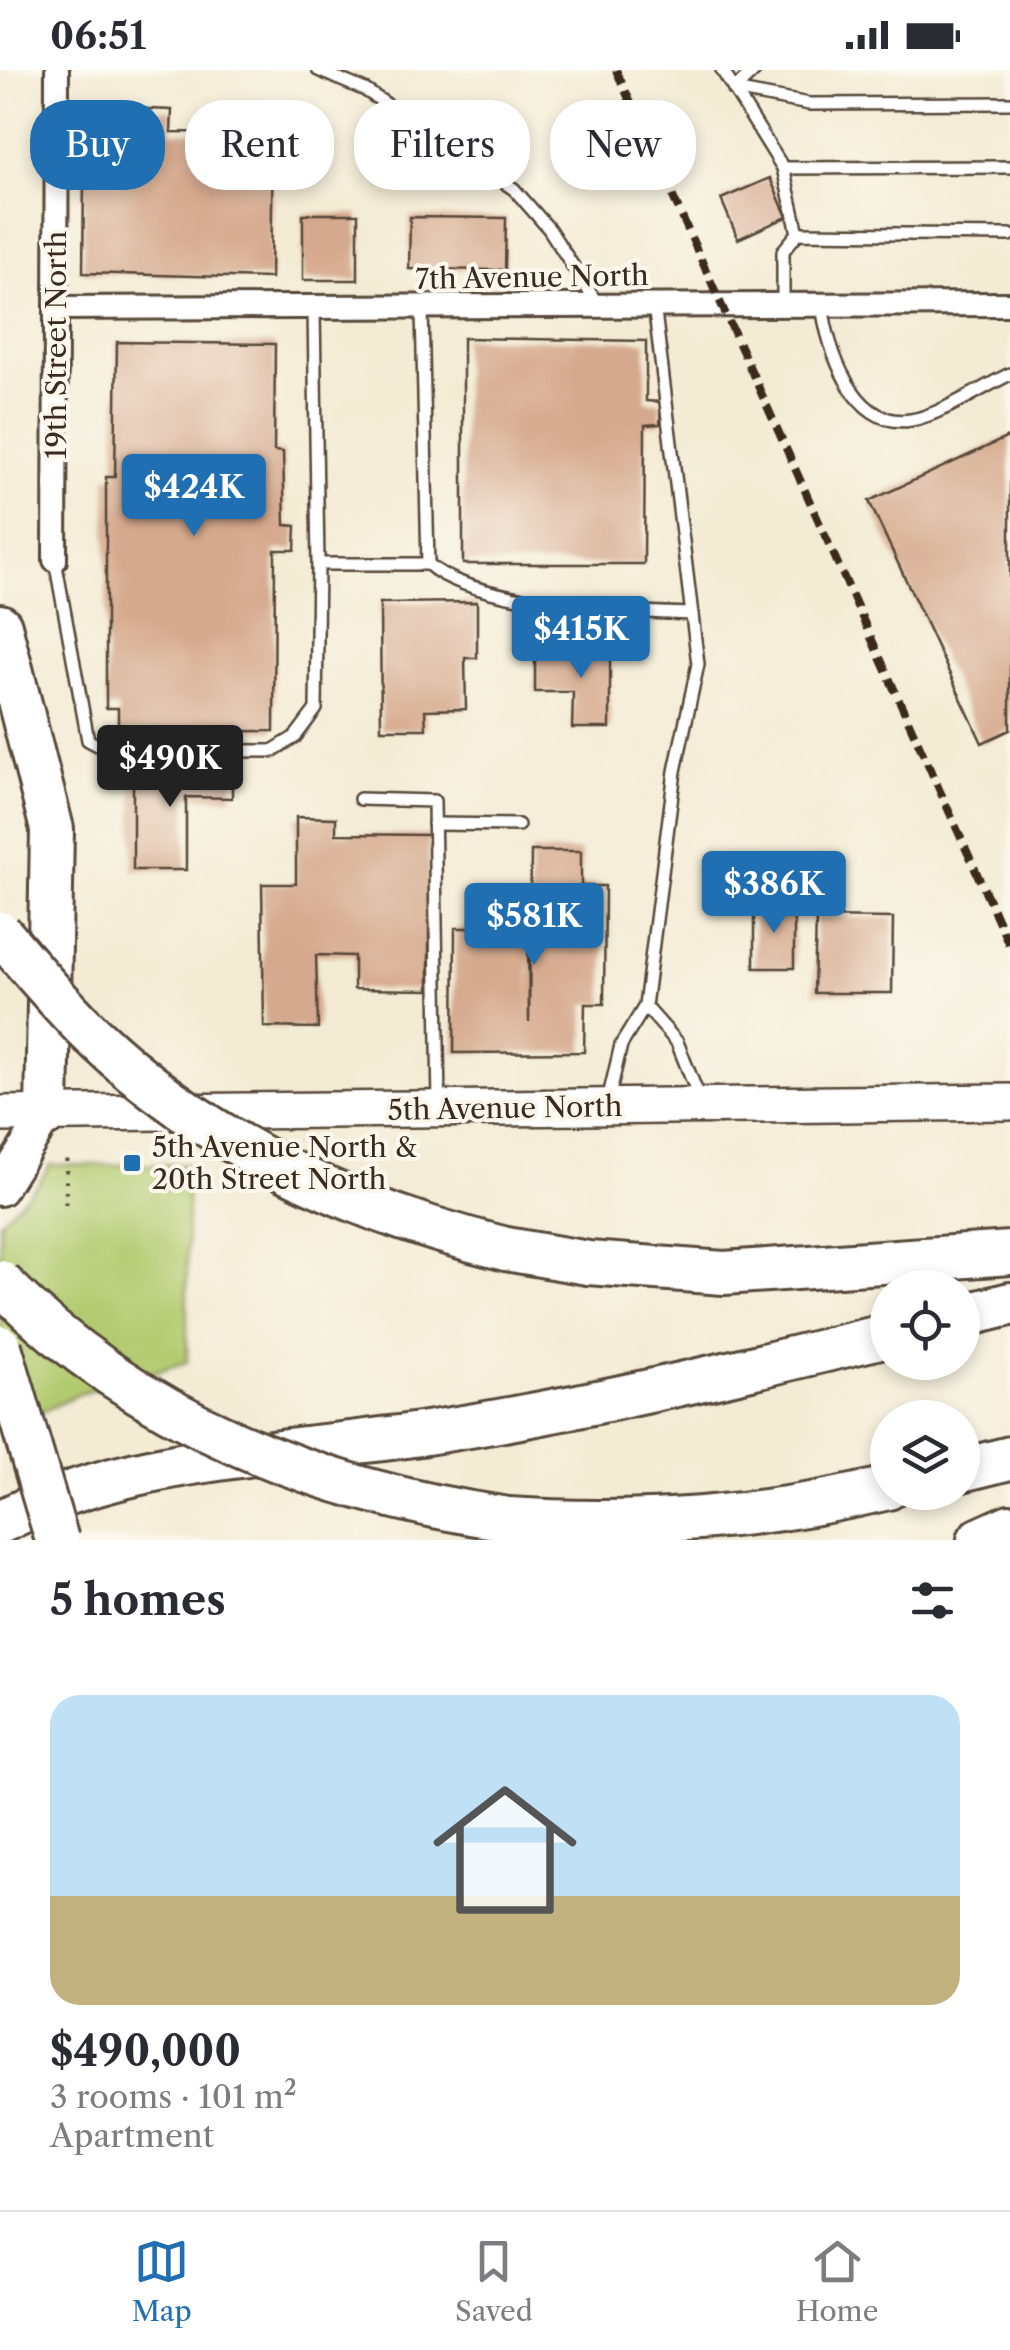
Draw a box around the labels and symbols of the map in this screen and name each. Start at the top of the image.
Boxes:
street label: 19th Street North [39,231,73,459]
street label: 7th Avenue North [415,258,649,296]
pin: $424K [124,454,264,539]
pin: $415K [511,596,651,681]
pin: $490K [100,725,240,810]
pin: $386K [704,851,844,936]
pin: $581K [464,883,604,968]
street label: 5th Avenue North [387,1089,623,1127]
place label: 5th Avenue North & 20th Street North [152,1130,417,1196]
marker: 5th Avenue North & 20th Street North [121,1152,143,1174]

